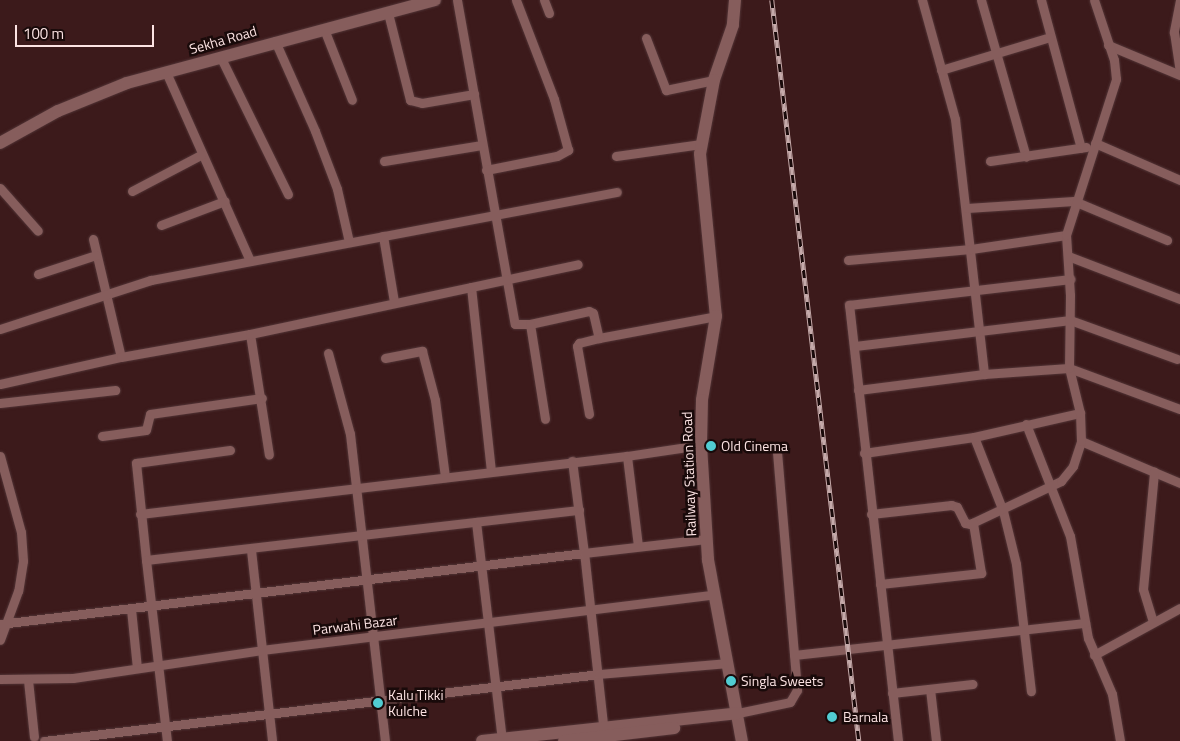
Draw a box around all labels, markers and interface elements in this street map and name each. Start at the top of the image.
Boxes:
scale bar [18,15,156,47]
text: 100 m [23,22,64,45]
street label: Sekha Road [187,22,259,58]
street label: Railway Station Road [678,411,700,537]
place label: Old Cinema [721,438,788,454]
marker: Old Cinema [705,440,717,452]
street label: Parwahi Bazar [312,611,398,639]
place label: Singla Sweets [741,673,823,689]
marker: Singla Sweets [725,675,737,687]
place label: Kalu Tikki Kulche [388,687,444,720]
marker: Kalu Tikki Kulche [372,697,384,709]
place label: Barnala [843,709,888,725]
marker: Barnala [825,710,839,724]

